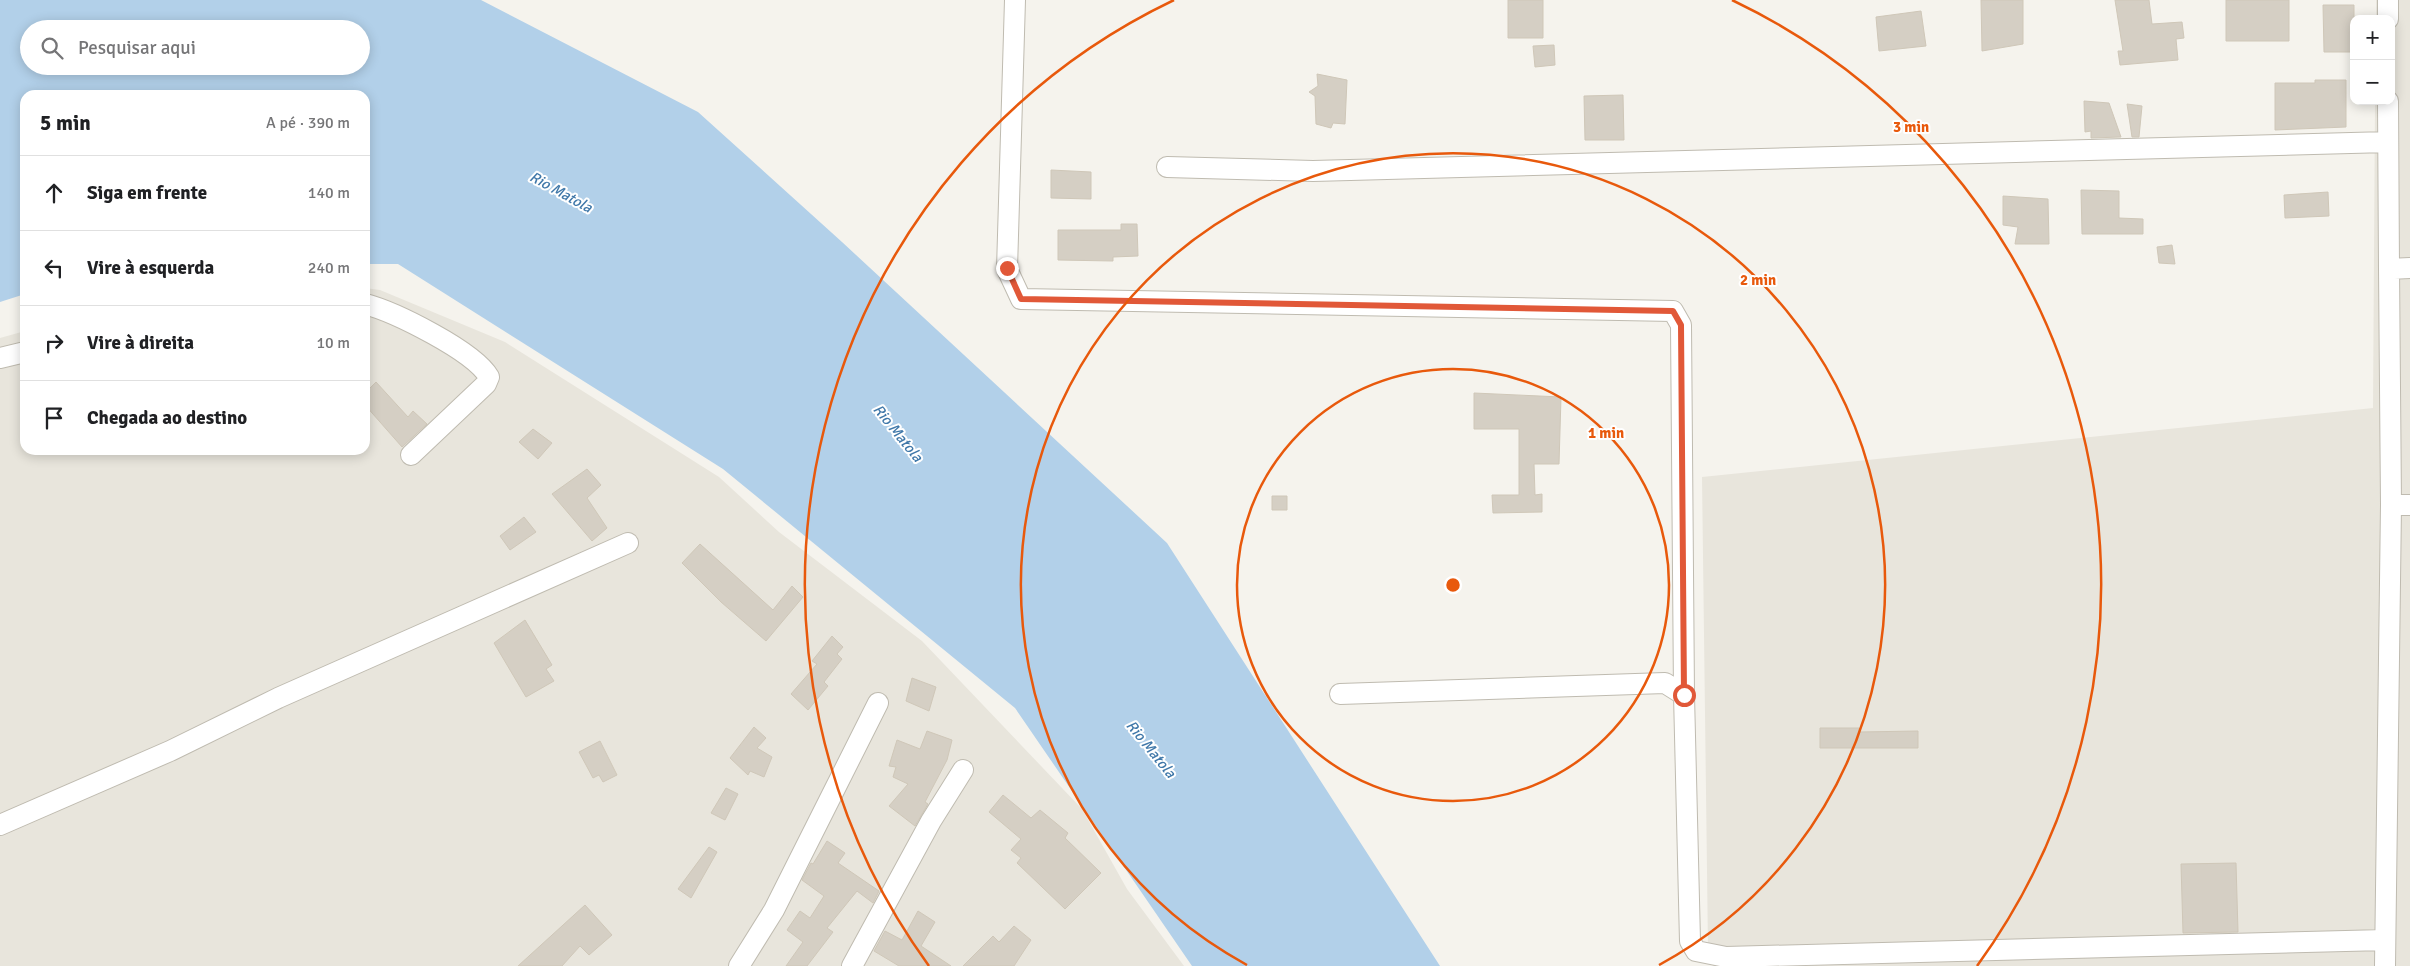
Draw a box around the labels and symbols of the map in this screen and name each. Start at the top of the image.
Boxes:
text: 3 min [1893,118,1929,136]
water label: Rio Matola [527,167,596,217]
route end [996,257,1019,280]
text: 2 min [1740,271,1776,289]
water label: Rio Matola [869,401,927,466]
text: 1 min [1588,424,1624,442]
centre of rings [1444,576,1462,594]
route start [1673,684,1696,707]
water label: Rio Matola [1122,717,1180,782]

